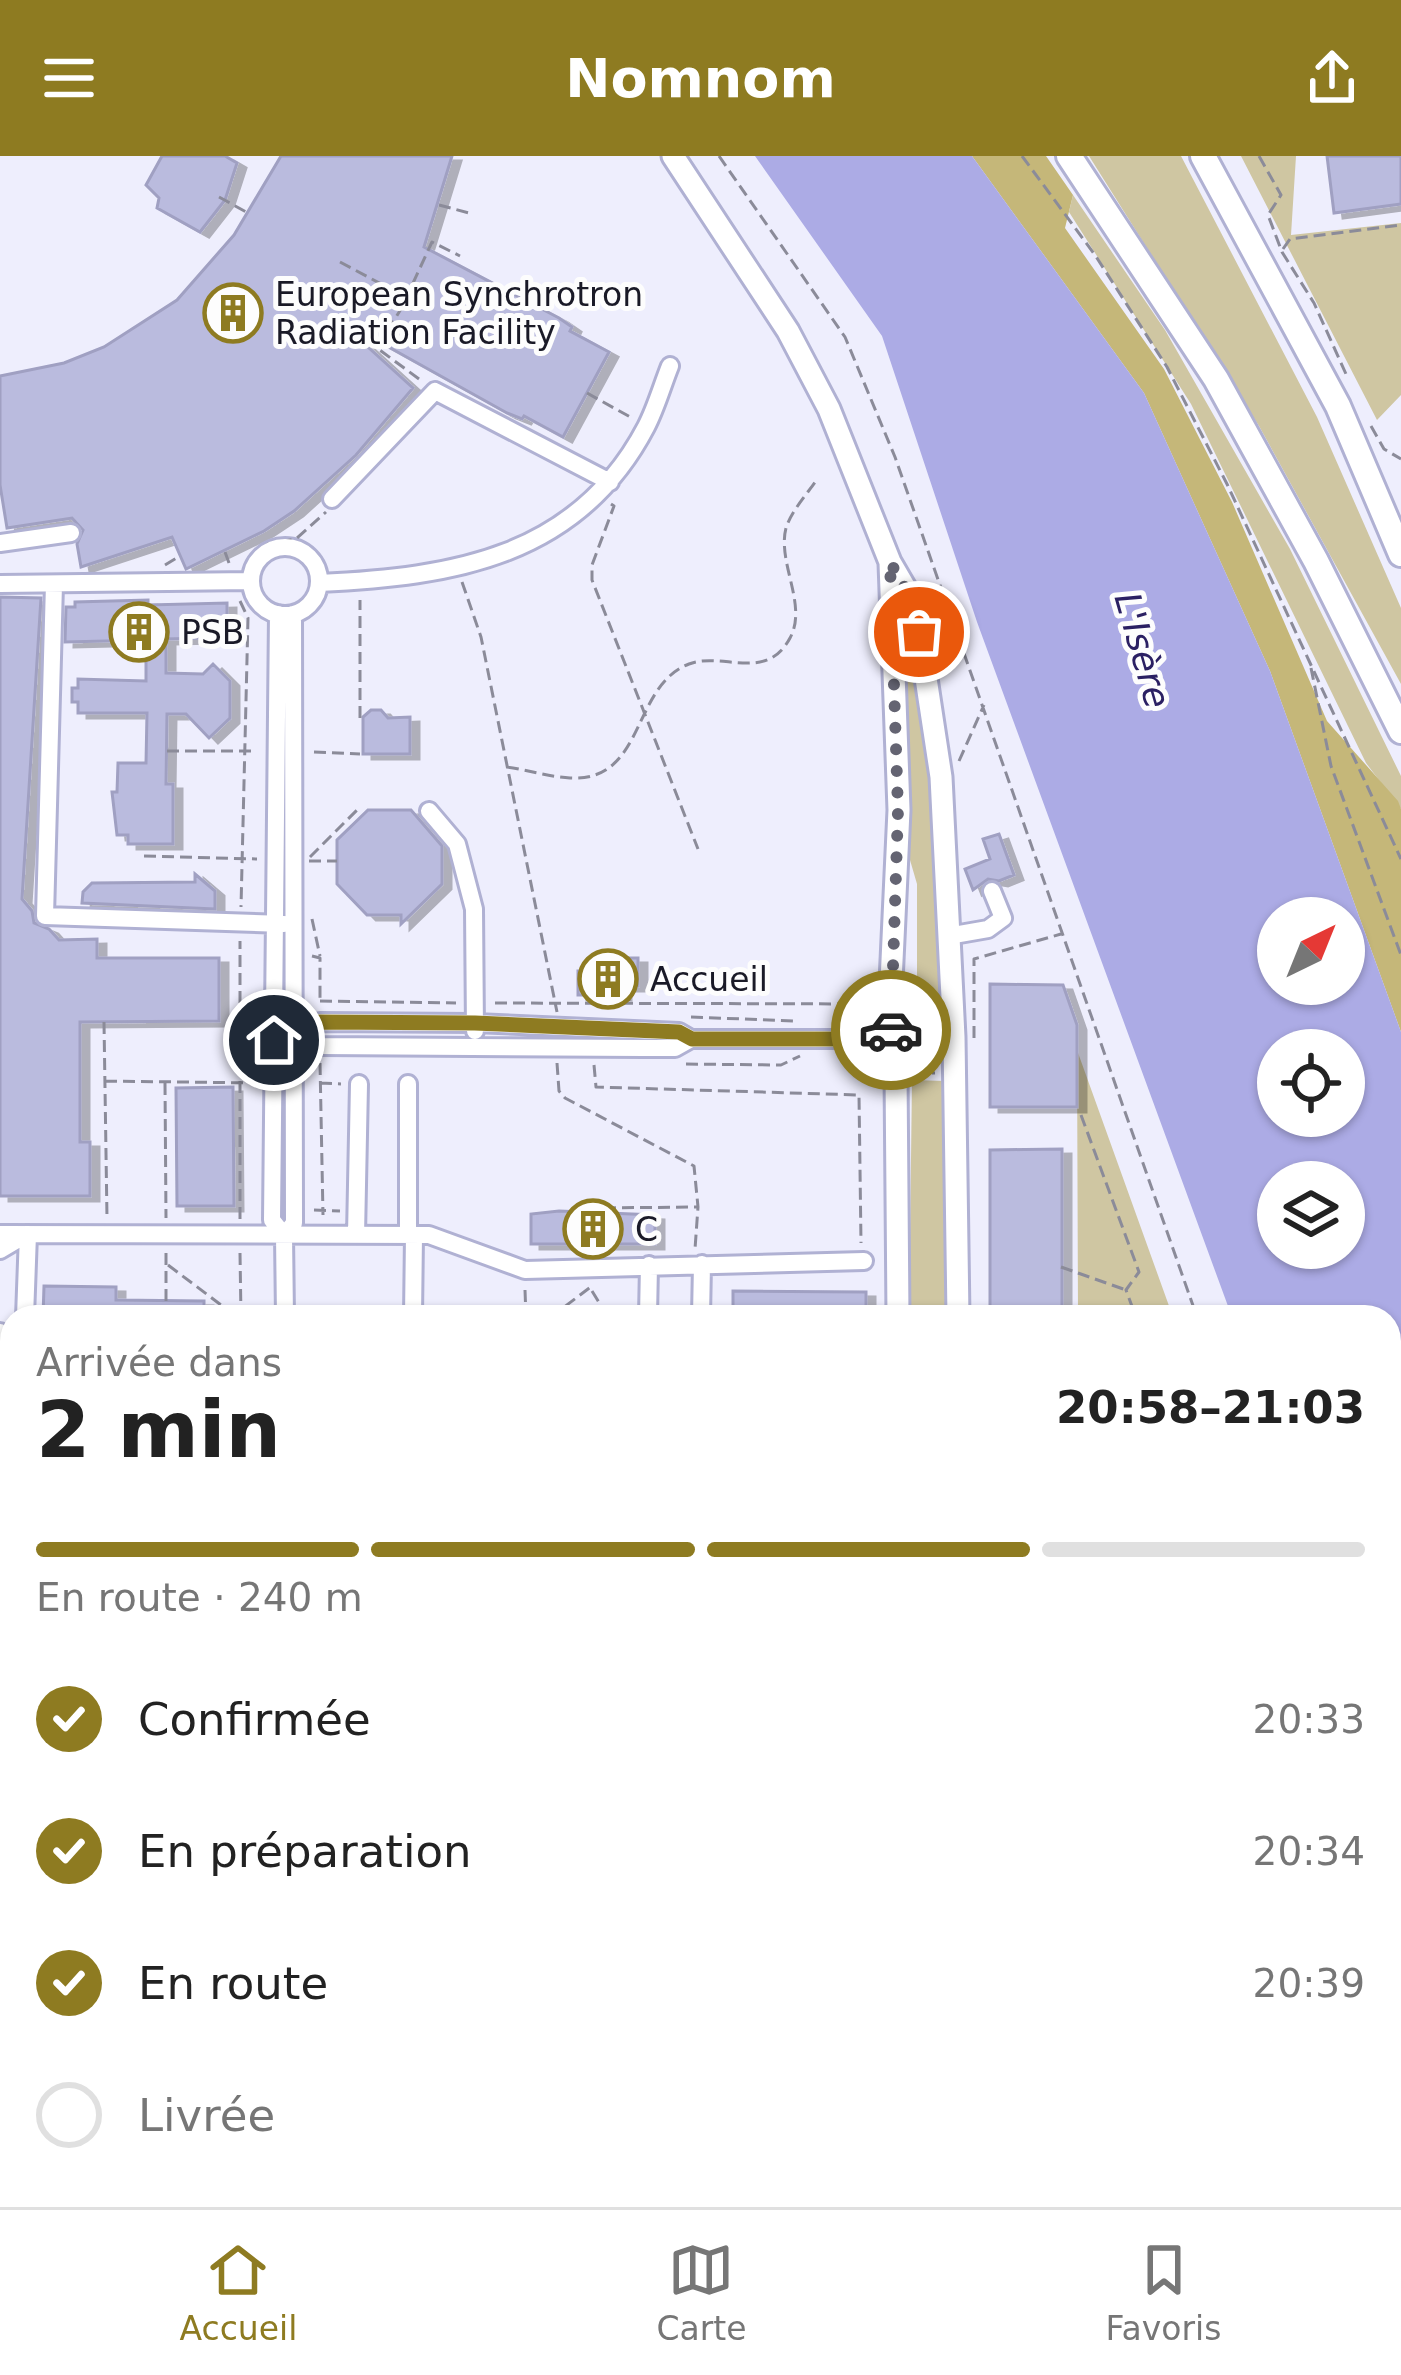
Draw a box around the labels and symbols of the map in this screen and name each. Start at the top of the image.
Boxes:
place label: European Synchrotron Radiation Facility [275,275,643,352]
building icon: European Synchrotron Radiation Facility [202,282,264,344]
pin [868,581,970,683]
water label: L'Isère [1106,588,1179,713]
building icon: PSB [108,601,170,663]
place label: PSB [181,613,245,652]
north arrow [1257,897,1365,1005]
building icon: Accueil [577,948,639,1010]
place label: Accueil [650,960,768,999]
courier [831,970,951,1090]
pin [223,989,325,1091]
building icon: C [562,1198,624,1260]
place label: C [635,1210,658,1249]

